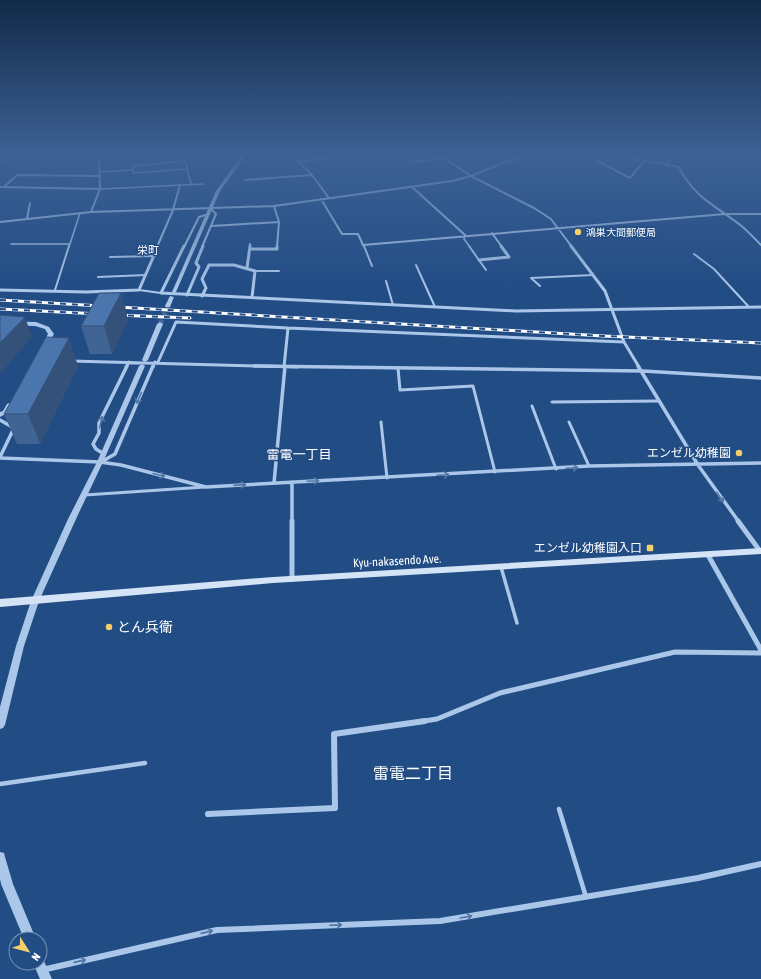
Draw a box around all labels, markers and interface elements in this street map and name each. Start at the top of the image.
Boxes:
marker: 鴻巣大間郵便局 [573,227,583,237]
place label: 鴻巣大間郵便局 [586,227,656,238]
district label: 栄町 [137,244,159,256]
one-way arrow [135,392,143,404]
one-way arrow [97,416,105,429]
place label: エンゼル幼稚園 [647,446,731,460]
district label: 雷電一丁目 [266,447,332,462]
marker: エンゼル幼稚園 [734,448,744,458]
one-way arrow [565,464,578,471]
one-way arrow [436,471,449,478]
one-way arrow [152,472,165,479]
one-way arrow [306,477,319,485]
one-way arrow [233,481,246,489]
one-way arrow [716,491,725,502]
place label: エンゼル幼稚園入口 [534,541,642,555]
marker: エンゼル幼稚園入口 [645,543,655,553]
street label: Kyu-nakasendo Ave. [353,552,441,570]
place label: とん兵衛 [117,619,173,635]
marker: とん兵衛 [104,622,114,632]
district label: 雷電二丁目 [373,764,453,782]
one-way arrow [459,913,472,921]
one-way arrow [329,922,342,929]
one-way arrow [200,928,213,936]
north arrow [8,931,48,971]
text: N [29,951,43,963]
one-way arrow [73,957,86,965]

